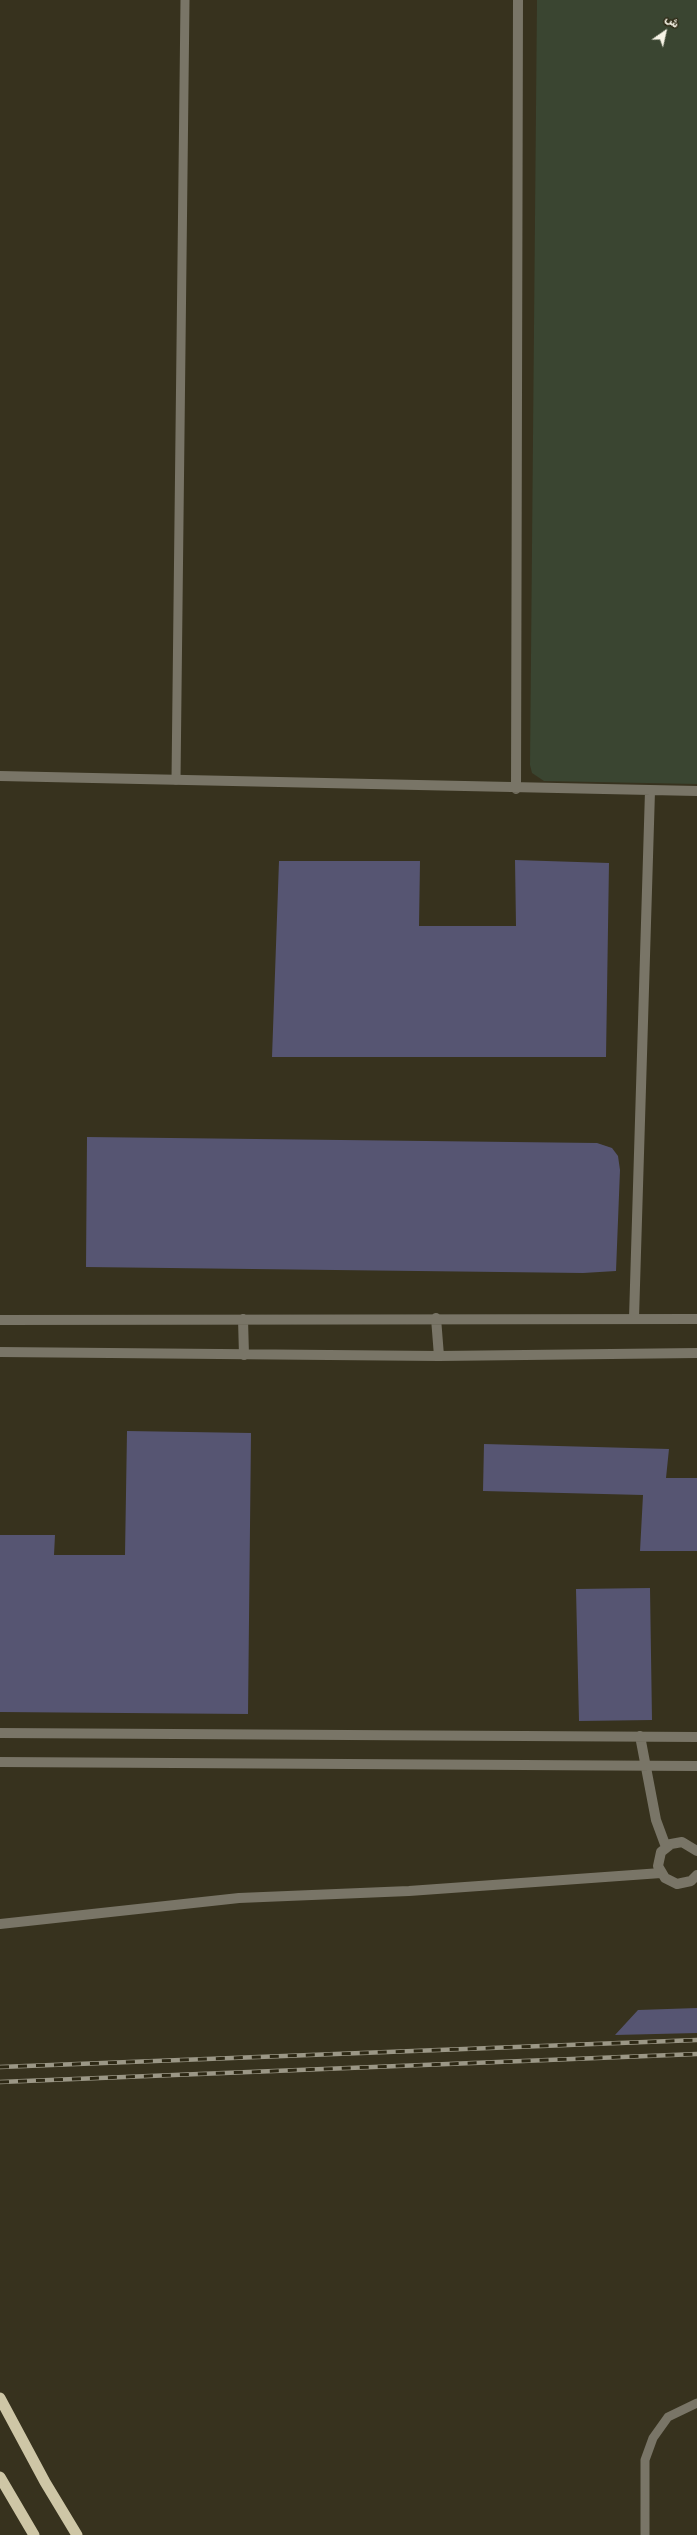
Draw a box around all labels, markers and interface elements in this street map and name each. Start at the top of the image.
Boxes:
north arrow [645,12,685,52]
text: ش [663,12,681,31]

